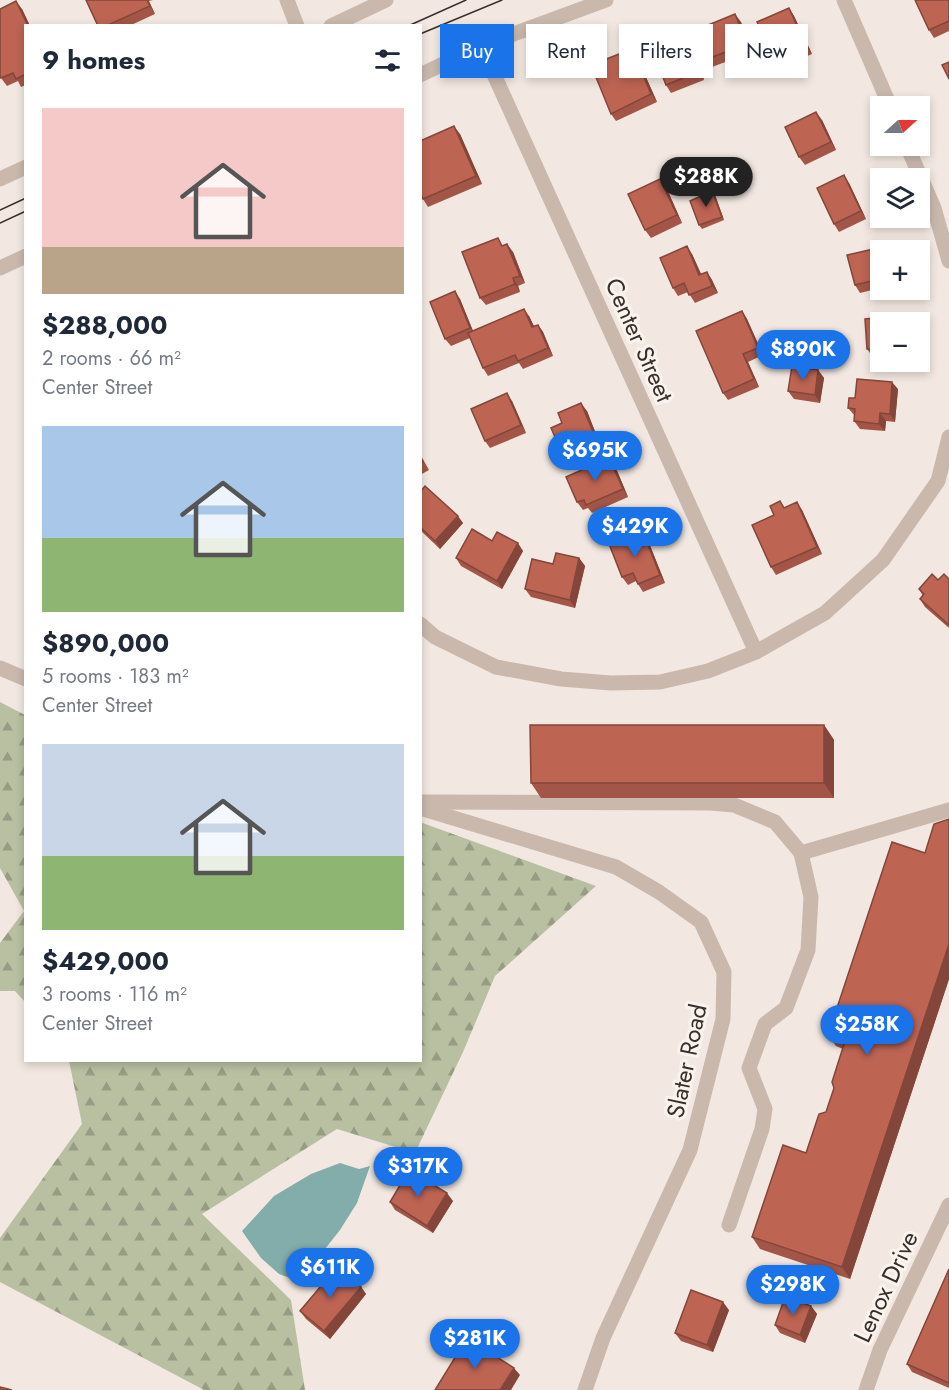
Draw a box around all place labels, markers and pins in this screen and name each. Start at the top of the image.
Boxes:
pin: $288K [664,157,748,208]
pin: $890K [761,330,845,381]
pin: $695K [553,431,637,482]
pin: $429K [593,507,677,558]
pin: $258K [825,1005,909,1056]
pin: $317K [376,1147,460,1198]
pin: $611K [288,1248,372,1299]
pin: $298K [751,1265,835,1316]
pin: $281K [433,1319,517,1370]

